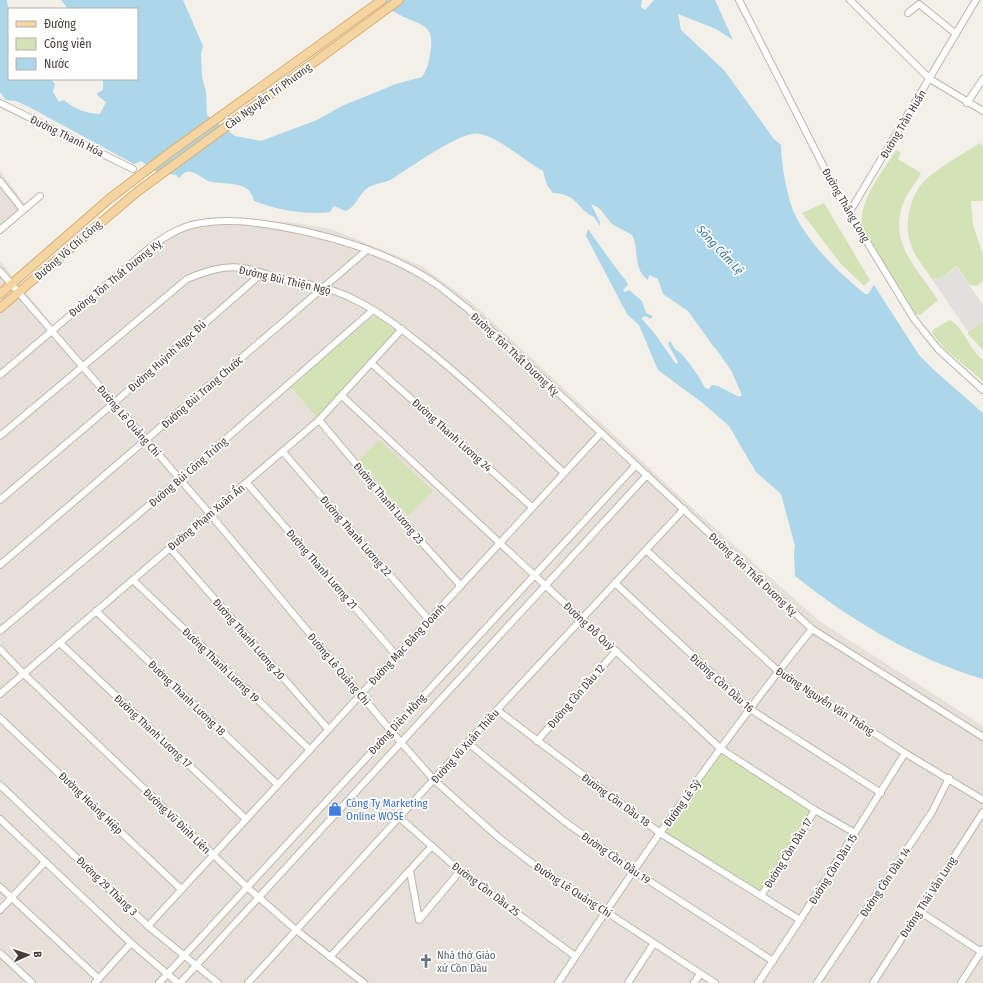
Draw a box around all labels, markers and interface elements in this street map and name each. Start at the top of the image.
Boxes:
legend [8,8,138,80]
text: Đường [44,17,76,31]
text: Công viên [44,37,92,51]
text: Nước [44,57,69,71]
street label: Cầu Nguyễn Tri Phương [223,60,315,132]
street label: Đường Trần Huấn [878,88,929,161]
street label: Đường Thanh Hóa [28,113,106,160]
street label: Đường Thăng Long [819,166,872,245]
street label: Đường Võ Chí Công [32,217,105,283]
water label: Sông Cẩm Lệ [693,220,748,278]
street label: Đường Tôn Thất Dương Kỵ [66,237,164,320]
street label: Đường Bùi Thiện Ngộ [238,264,332,297]
street label: Đường Tôn Thất Dương Kỵ [468,310,561,399]
street label: Đường Huỳnh Ngọc Đủ [126,318,209,395]
street label: Đường Bùi Trang Chước [159,353,246,431]
street label: Đường Lê Quảng Chí [94,383,163,460]
street label: Đường Thanh Lương 24 [409,396,495,475]
street label: Đường Bùi Công Trừng [147,434,231,510]
street label: Đường Thanh Lương 23 [351,460,426,547]
street label: Đường Phạm Xuân Ẩn [164,480,247,553]
street label: Đường Thanh Lương 22 [317,494,394,579]
street label: Đường Thanh Lương 21 [283,527,360,612]
street label: Đường Tôn Thất Dương Kỵ [706,530,799,619]
street label: Đường Thanh Lương 20 [210,596,287,683]
street label: Đường Đỗ Quỳ [561,600,617,653]
street label: Đường Mạc Đăng Doanh [366,601,449,688]
street label: Đường Thanh Lương 19 [179,625,262,705]
street label: Đường Lê Quảng Chí [305,631,373,708]
street label: Đường Cồn Dầu 16 [687,651,757,716]
street label: Đường Thanh Lương 18 [145,658,228,739]
street label: Đường Cồn Dầu 12 [545,662,608,731]
street label: Đường Nguyễn Văn Thông [773,665,877,739]
street label: Đường Diên Hồng [366,691,429,757]
street label: Đường Thanh Lương 17 [111,692,194,771]
street label: Đường Vũ Xuân Thiều [429,707,502,786]
street label: Đường Hoàng Hiệp [56,770,125,837]
street label: Đường Cồn Dầu 18 [579,771,653,830]
street label: Đường Lê Sỹ [661,777,704,829]
street label: Đường Vũ Đình Liên [140,786,213,857]
place label: Công Ty Marketing Online WOSE [346,797,429,823]
shop icon: Công Ty Marketing Online WOSE [327,801,343,817]
street label: Đường Cồn Dầu 17 [762,815,815,891]
street label: Đường Cồn Dầu 19 [579,830,653,887]
street label: Đường Cồn Dầu 15 [807,832,860,907]
street label: Đường Cồn Dầu 14 [857,844,914,920]
street label: Đường 29 Tháng 3 [74,854,140,919]
street label: Đường Thái Văn Lung [897,854,960,940]
street label: Đường Cồn Dầu 25 [449,860,522,919]
street label: Đường Lê Quảng Chí [531,860,614,921]
north arrow [8,935,48,975]
place label: Nhà thờ Giáo xứ Cồn Dầu [437,949,496,975]
text: B [31,951,44,958]
church icon: Nhà thờ Giáo xứ Cồn Dầu [418,953,434,969]

